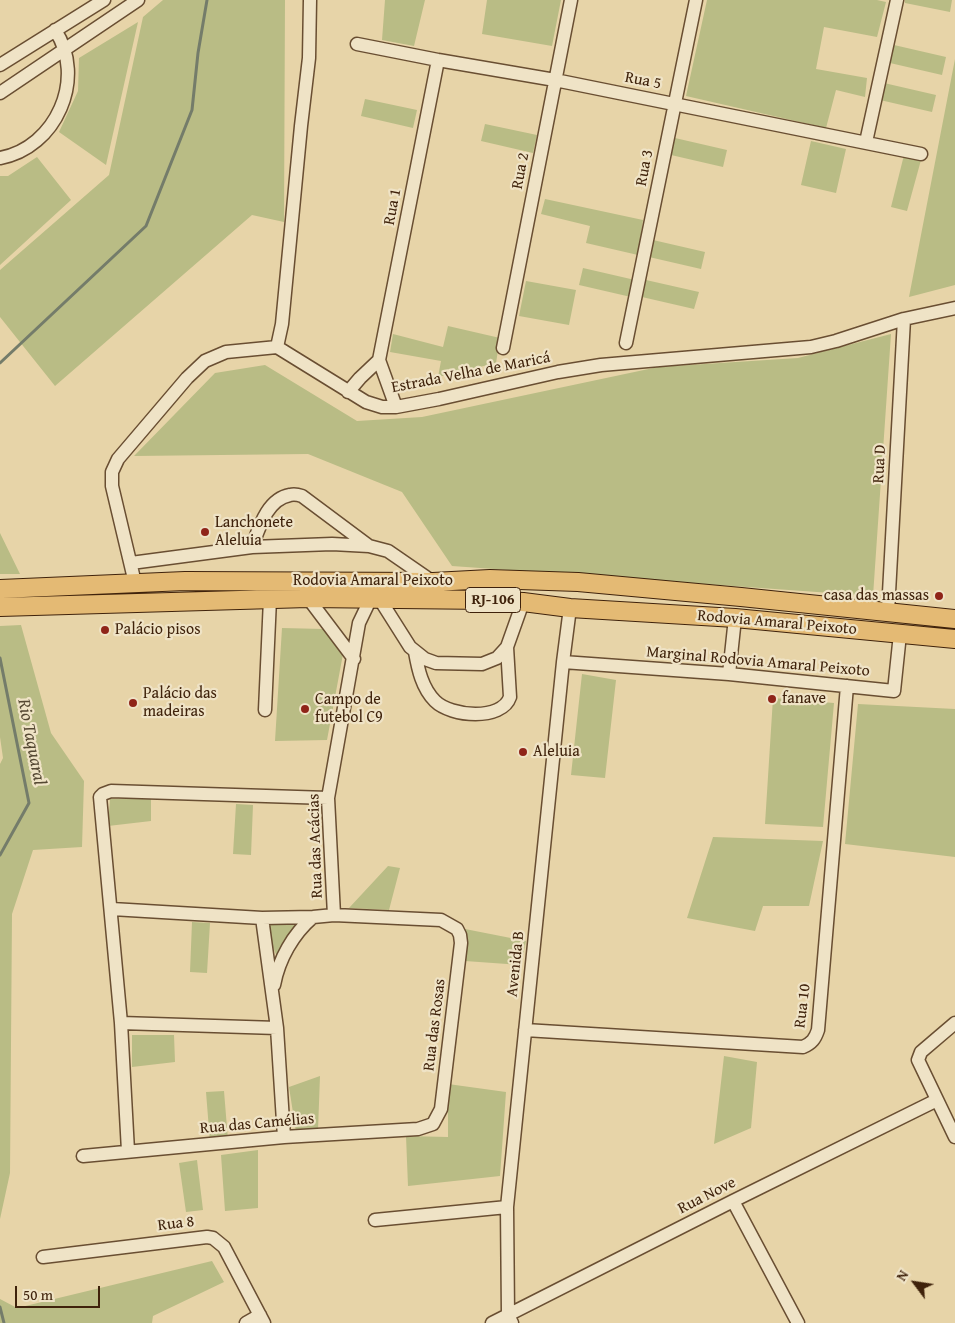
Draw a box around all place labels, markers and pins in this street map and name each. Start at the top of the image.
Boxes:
place label: Lanchonete Aleluia [215,513,293,551]
marker: Lanchonete Aleluia [199,526,211,538]
place label: casa das massas [824,586,929,606]
marker: casa das massas [933,590,945,602]
place label: Palácio pisos [115,620,200,640]
marker: Palácio pisos [99,624,111,636]
place label: Palácio das madeiras [143,684,217,722]
place label: fanave [782,689,826,709]
place label: Campo de futebol C9 [315,690,383,728]
marker: fanave [766,693,778,705]
marker: Palácio das madeiras [127,697,139,709]
marker: Campo de futebol C9 [299,703,311,715]
place label: Aleluia [533,742,580,762]
marker: Aleluia [517,746,529,758]

